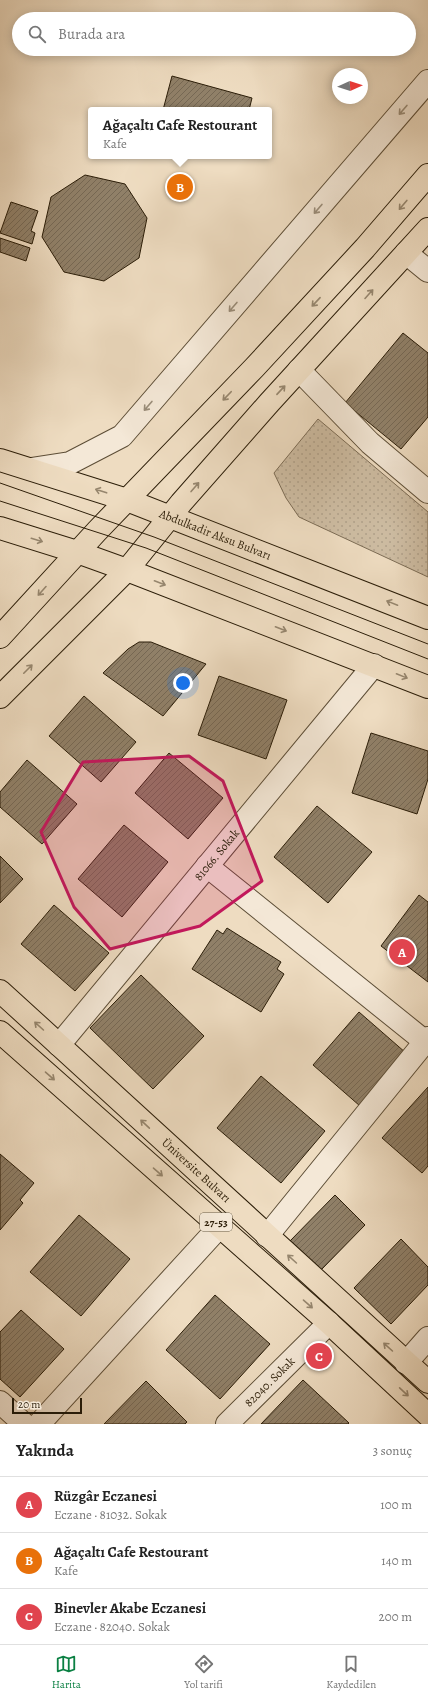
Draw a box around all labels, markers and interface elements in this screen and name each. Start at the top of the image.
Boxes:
search box [12,12,416,56]
icon: search [26,23,48,45]
text: Burada ara [58,24,125,44]
north arrow [332,68,368,104]
one-way arrow [398,105,407,116]
popup [88,107,272,159]
text: Ağaçaltı Cafe Restourant [103,115,257,135]
text: Kafe [103,135,127,152]
pin: B [167,172,193,202]
one-way arrow [398,200,407,210]
one-way arrow [313,204,322,214]
one-way arrow [364,289,374,299]
one-way arrow [311,297,321,307]
one-way arrow [228,302,237,313]
one-way arrow [276,385,285,395]
one-way arrow [222,391,232,401]
one-way arrow [143,401,153,411]
one-way arrow [191,482,200,492]
one-way arrow [94,487,107,494]
street label: Abdulkadir Aksu Bulvarı [156,505,274,564]
one-way arrow [31,537,44,544]
one-way arrow [153,579,165,587]
one-way arrow [37,586,47,596]
one-way arrow [386,599,398,607]
one-way arrow [275,626,287,634]
one-way arrow [23,664,32,674]
your location [173,673,193,693]
one-way arrow [396,673,408,681]
street label: 81066. Sokak [190,826,243,884]
pin: A [389,937,415,967]
one-way arrow [34,1022,44,1031]
one-way arrow [45,1072,56,1081]
one-way arrow [140,1119,150,1129]
street label: Üniversite Bulvarı [158,1135,234,1206]
one-way arrow [153,1167,164,1176]
road number: 27-53 [200,1213,232,1231]
one-way arrow [287,1254,297,1264]
one-way arrow [303,1299,313,1309]
pin: C [306,1341,332,1371]
one-way arrow [383,1342,393,1352]
street label: 82040. Sokak [241,1353,298,1410]
one-way arrow [398,1388,409,1397]
scale bar [12,1396,82,1415]
text: 20 m [18,1397,40,1412]
text: Yakında [16,1439,74,1462]
text: 3 sonuç [373,1442,412,1459]
text: Rüzgâr Eczanesi [54,1486,157,1506]
text: A [25,1496,33,1513]
text: 100 m [380,1496,412,1513]
text: Eczane · 81032. Sokak [54,1506,167,1523]
text: Ağaçaltı Cafe Restourant [54,1542,208,1562]
text: B [25,1552,33,1569]
text: 140 m [381,1552,412,1569]
text: Kafe [54,1562,78,1579]
text: Binevler Akabe Eczanesi [54,1598,206,1618]
text: C [25,1608,33,1625]
text: 200 m [379,1608,412,1625]
text: Eczane · 82040. Sokak [54,1618,170,1635]
tab: Harita [52,1653,81,1692]
tab: Yol tarifi [184,1653,223,1692]
tab: Kaydedilen [326,1653,376,1692]

